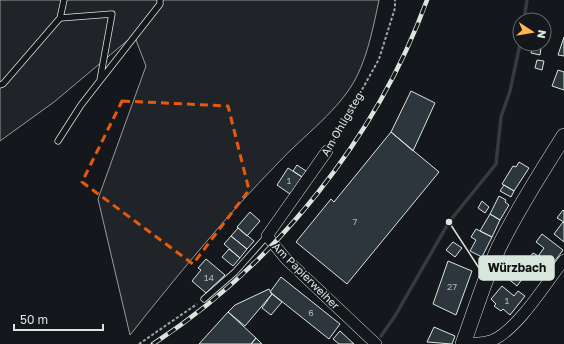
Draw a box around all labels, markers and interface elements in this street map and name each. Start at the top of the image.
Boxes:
north arrow [512,12,552,52]
text: N [535,29,549,40]
street label: Am Ohligsteg [318,90,365,158]
house number: 1 [287,175,292,186]
house number: 7 [353,216,358,227]
street label: Am Papierweiher [270,239,343,312]
callout: Würzbach [479,256,554,280]
text: Würzbach [488,260,546,275]
house number: 14 [204,272,214,283]
house number: 27 [447,281,457,292]
house number: 1 [505,295,510,306]
scale bar [14,306,103,332]
house number: 6 [308,307,314,318]
text: 50 m [20,312,48,327]

